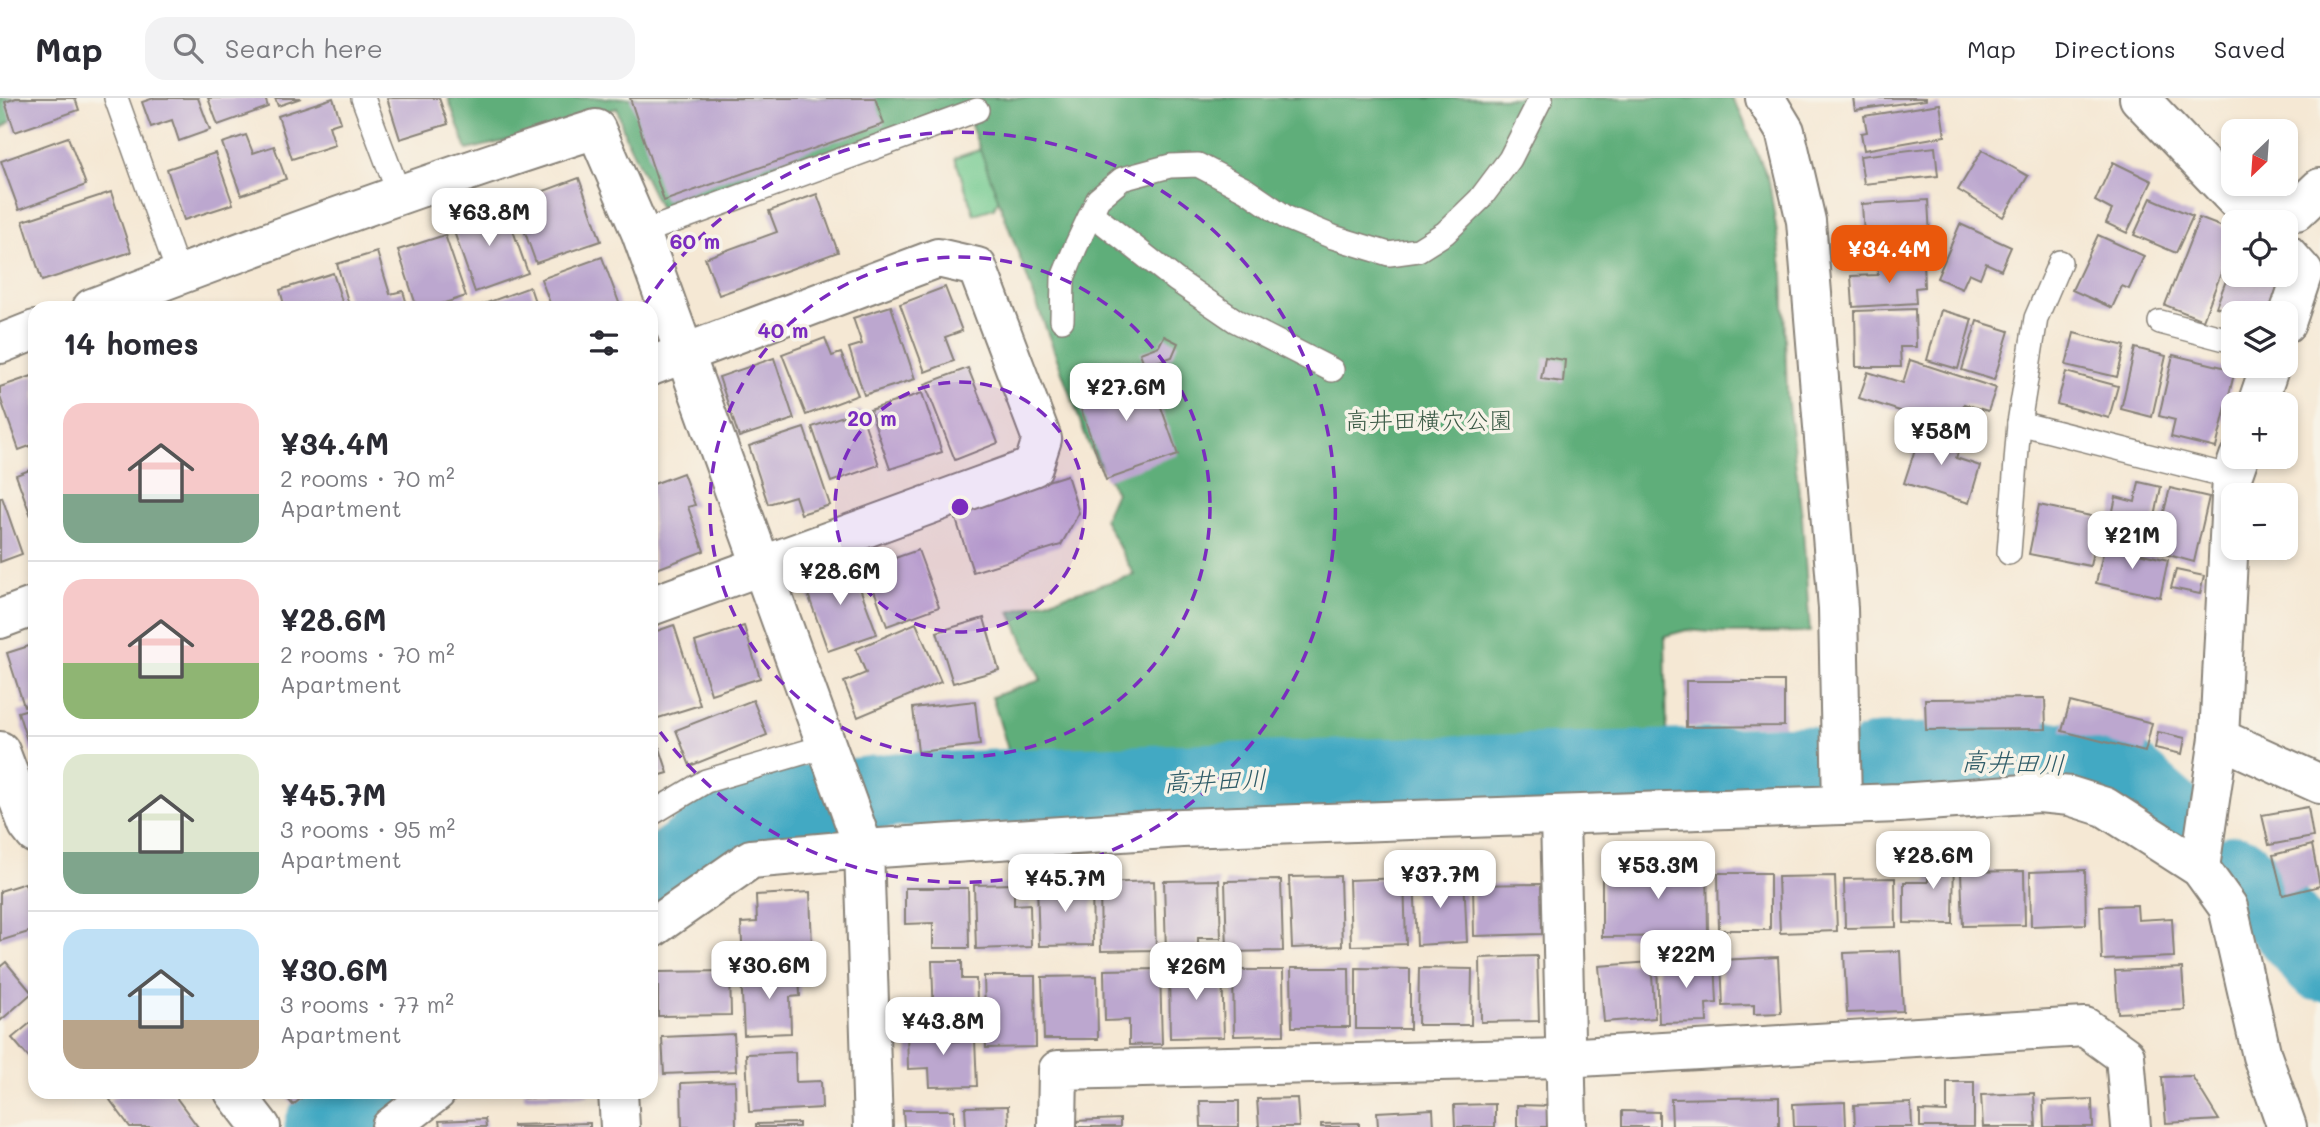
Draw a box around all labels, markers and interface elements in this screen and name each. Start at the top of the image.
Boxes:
search box [145,17,635,80]
text: Map [35,27,103,70]
icon: search [169,29,207,67]
text: Search here [225,31,383,65]
text: Map [1967,33,2016,64]
text: Directions [2054,33,2176,64]
text: Saved [2214,33,2285,64]
north arrow [2221,119,2298,196]
map controls [2221,119,2298,560]
pin: ¥63.8M [432,188,546,248]
text: ¥63.8M [448,196,530,226]
button: locate [2221,210,2298,287]
pin: ¥34.4M [1832,226,1946,285]
text: 60 m [670,227,720,254]
text: ¥34.4M [1847,233,1931,263]
button: layers [2221,301,2298,378]
text: 40 m [757,316,809,343]
text: 14 homes [63,323,199,363]
icon: filters [585,324,623,362]
pin: ¥27.6M [1069,364,1183,423]
text: ¥27.6M [1086,371,1166,401]
button: + [2221,392,2298,469]
text: 20 m [847,404,897,431]
park label: 高井田横穴公園 [1345,404,1513,435]
pin: ¥58M [1900,408,1982,467]
text: ¥58M [1910,415,1972,445]
text: ¥34.4M [280,423,389,463]
icon: home [119,431,203,515]
text: 2 rooms · 70 m² [280,463,455,493]
button: − [2221,483,2298,560]
text: Apartment [280,493,402,523]
centre of rings [948,495,972,519]
pin: ¥21M [2091,512,2173,571]
text: ¥21M [2104,519,2160,549]
pin: ¥28.6M [783,547,897,607]
text: ¥28.6M [799,555,881,585]
text: ¥28.6M [280,599,387,639]
icon: home [119,607,203,691]
text: 2 rooms · 70 m² [280,639,455,669]
text: Apartment [280,669,402,699]
water label: 高井田川 [1960,743,2066,781]
water label: 高井田川 [1162,761,1268,799]
text: ¥45.7M [280,774,386,814]
icon: home [119,782,203,866]
text: 3 rooms · 95 m² [280,814,455,844]
pin: ¥28.6M [1876,832,1990,891]
text: ¥28.6M [1892,839,1974,869]
pin: ¥53.3M [1601,842,1715,901]
text: Apartment [280,844,402,874]
text: ¥53.3M [1617,849,1699,879]
pin: ¥37.7M [1383,850,1497,910]
pin: ¥45.7M [1008,854,1122,914]
text: ¥37.7M [1400,858,1480,888]
text: ¥45.7M [1024,862,1106,892]
pin: ¥22M [1645,930,1727,990]
text: ¥22M [1656,938,1716,968]
pin: ¥30.6M [712,942,826,1001]
pin: ¥26M [1155,942,1237,1002]
text: ¥30.6M [280,949,389,989]
text: ¥30.6M [727,949,811,979]
text: ¥26M [1166,950,1226,980]
icon: home [119,957,203,1041]
text: 3 rooms · 77 m² [280,989,454,1019]
pin: ¥43.8M [886,998,1000,1057]
text: ¥43.8M [901,1005,985,1035]
text: Apartment [280,1019,402,1049]

